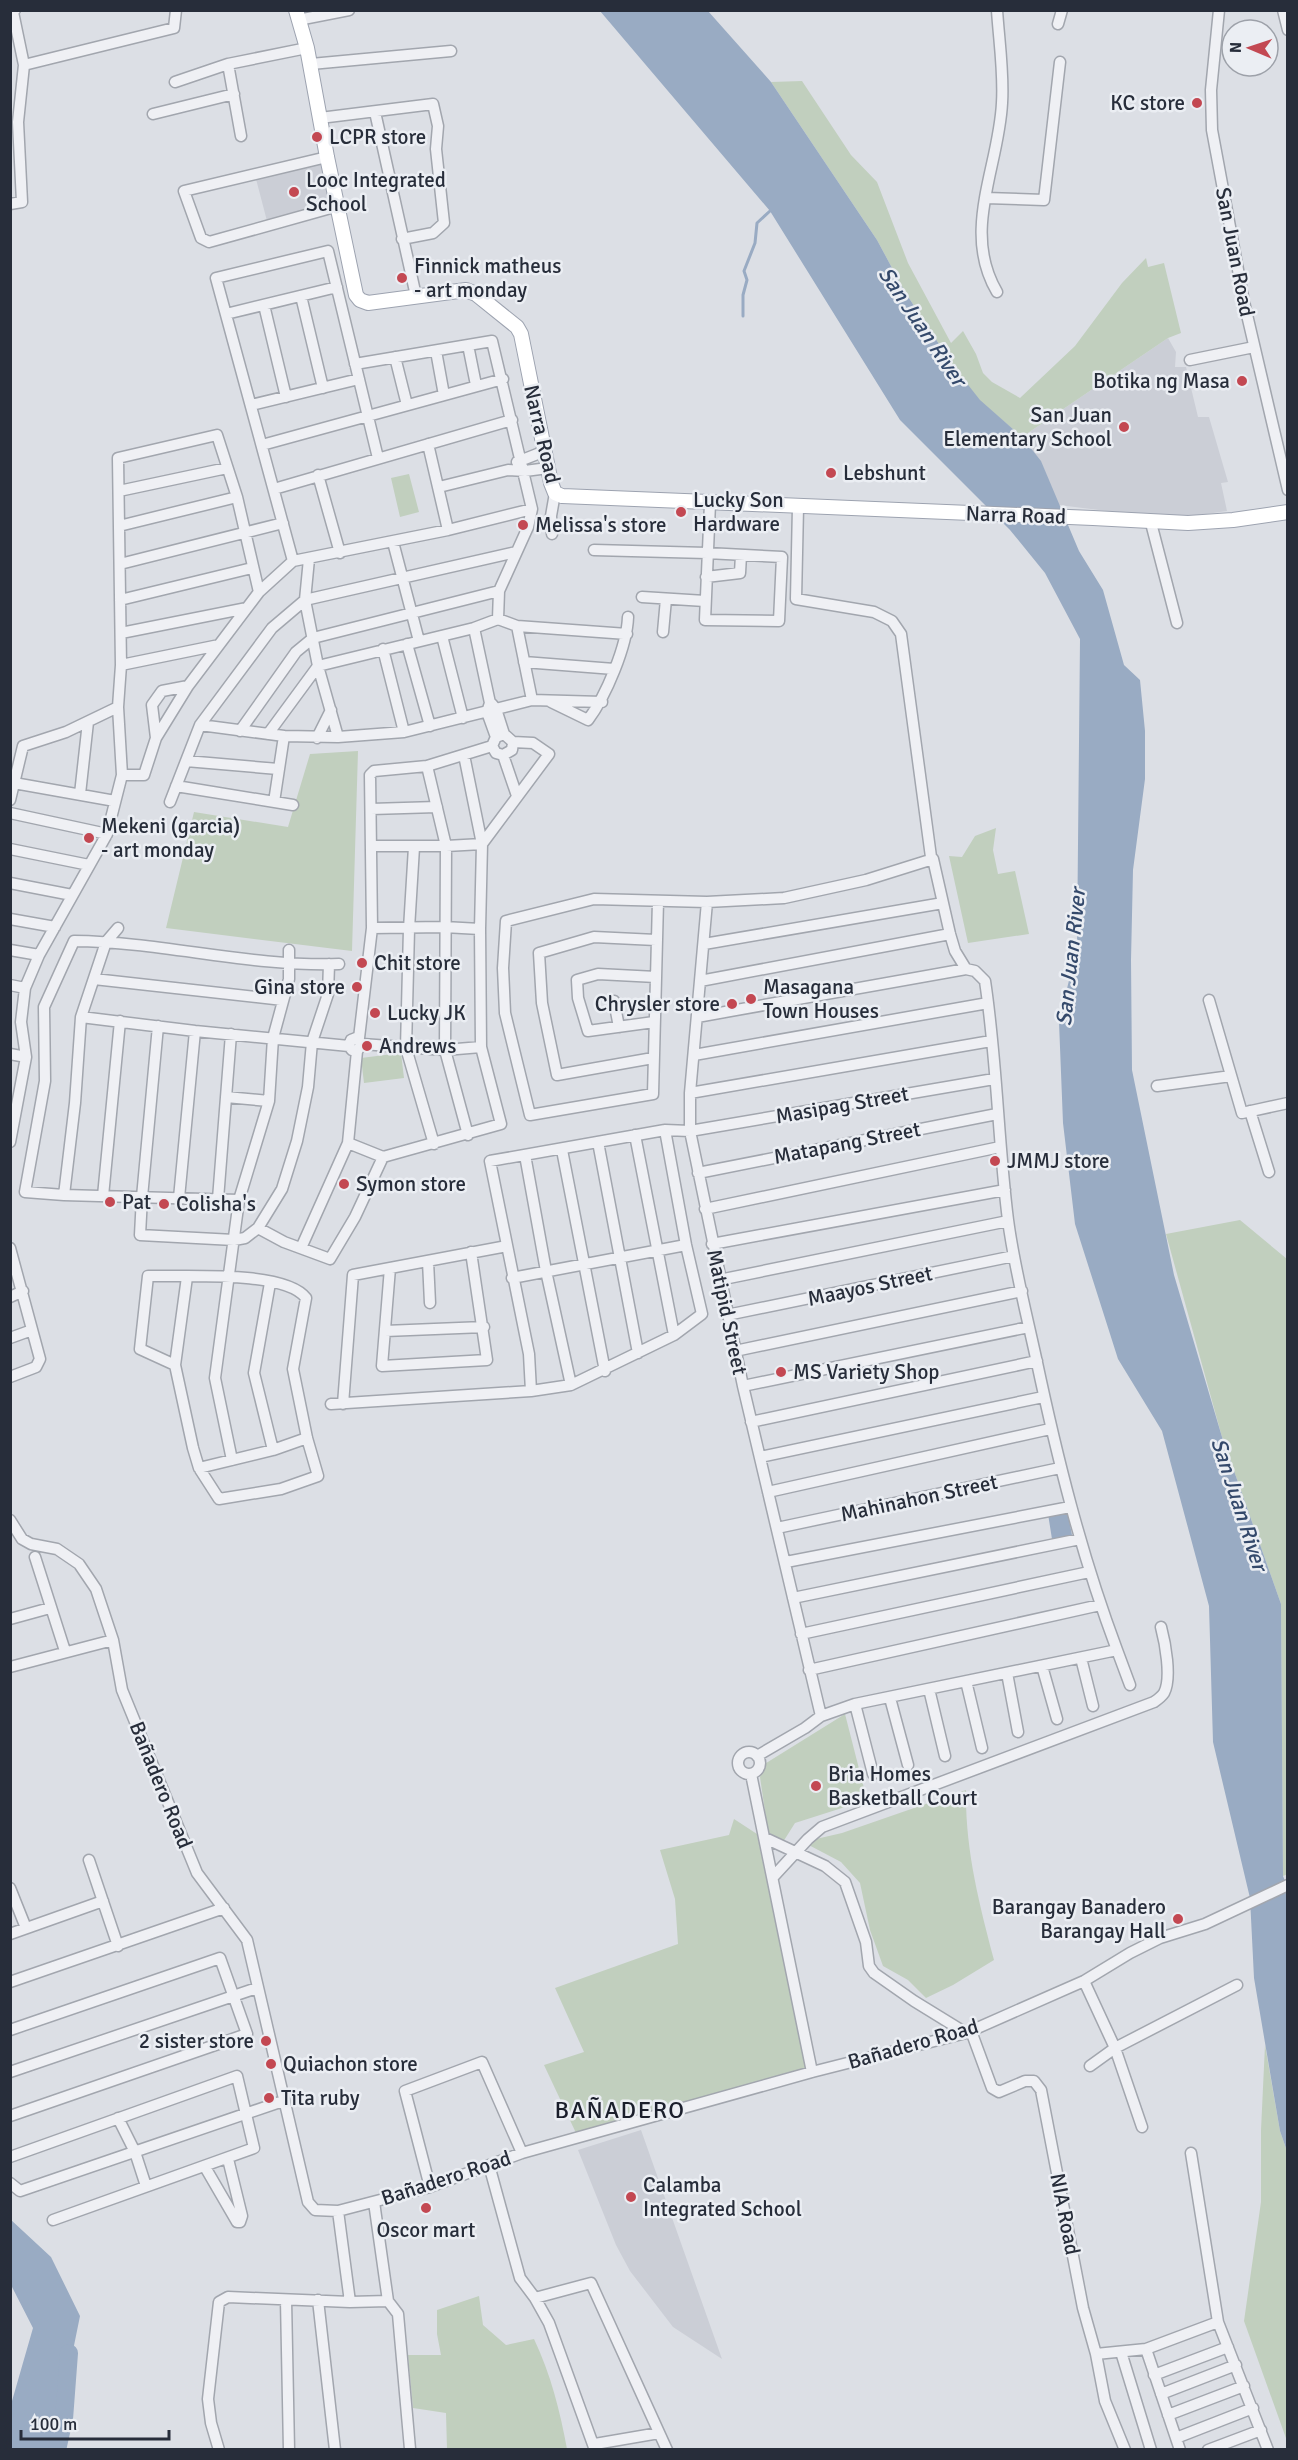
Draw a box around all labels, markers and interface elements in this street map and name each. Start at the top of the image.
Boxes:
north arrow [1220,18,1280,78]
text: N [1226,42,1246,53]
place label: KC store [1110,90,1185,116]
marker: KC store [1190,96,1204,110]
place label: LCPR store [329,124,426,150]
marker: LCPR store [310,130,324,144]
place label: Looc Integrated School [306,167,446,217]
marker: Looc Integrated School [287,185,301,199]
street label: San Juan Road [1210,185,1260,319]
place label: Finnick matheus - art monday [414,253,561,303]
water label: San Juan River [873,262,974,393]
marker: Finnick matheus - art monday [395,271,409,285]
place label: Botika ng Masa [1093,368,1230,394]
marker: Botika ng Masa [1235,374,1249,388]
street label: Narra Road [518,382,566,486]
place label: San Juan Elementary School [943,402,1112,452]
marker: San Juan Elementary School [1117,420,1131,434]
place label: Lebshunt [843,460,926,486]
marker: Lebshunt [824,466,838,480]
place label: Lucky Son Hardware [693,487,784,537]
street label: Narra Road [965,500,1067,530]
marker: Lucky Son Hardware [674,505,688,519]
place label: Melissa's store [535,512,666,538]
marker: Melissa's store [516,518,530,532]
place label: Mekeni (garcia) - art monday [101,813,240,863]
marker: Mekeni (garcia) - art monday [82,831,96,845]
water label: San Juan River [1050,884,1091,1027]
place label: Chit store [374,950,461,976]
marker: Chit store [355,956,369,970]
place label: Gina store [254,974,345,1000]
place label: Masagana Town Houses [763,974,879,1024]
marker: Gina store [350,980,364,994]
place label: Chrysler store [595,991,720,1017]
marker: Masagana Town Houses [744,992,758,1006]
marker: Chrysler store [725,997,739,1011]
place label: Lucky JK [387,1000,466,1026]
marker: Lucky JK [368,1006,382,1020]
place label: Andrews [379,1033,456,1059]
marker: Andrews [360,1039,374,1053]
street label: Masipag Street [773,1081,911,1129]
street label: Matapang Street [771,1116,923,1170]
place label: JMMJ store [1007,1148,1109,1174]
marker: JMMJ store [988,1154,1002,1168]
place label: Symon store [356,1171,466,1197]
marker: Symon store [337,1177,351,1191]
place label: Pat [122,1189,151,1215]
place label: Colisha's [176,1191,256,1217]
marker: Pat [103,1195,117,1209]
marker: Colisha's [157,1197,171,1211]
street label: Matipid Street [701,1247,753,1377]
street label: Maayos Street [805,1260,935,1312]
place label: MS Variety Shop [793,1359,939,1385]
marker: MS Variety Shop [774,1365,788,1379]
water label: San Juan River [1205,1434,1275,1577]
street label: Mahinahon Street [838,1469,1000,1527]
street label: Bañadero Road [124,1718,198,1852]
place label: Bria Homes Basketball Court [828,1761,977,1811]
marker: Bria Homes Basketball Court [809,1779,823,1793]
place label: Barangay Banadero Barangay Hall [992,1894,1166,1944]
marker: Barangay Banadero Barangay Hall [1171,1912,1185,1926]
street label: Bañadero Road [845,2013,981,2075]
place label: 2 sister store [139,2028,254,2054]
marker: 2 sister store [259,2034,273,2048]
place label: Quiachon store [283,2051,418,2077]
marker: Quiachon store [264,2057,278,2071]
place label: Tita ruby [281,2085,360,2111]
marker: Tita ruby [262,2091,276,2105]
district label: BAÑADERO [554,2095,686,2125]
street label: Bañadero Road [378,2145,514,2211]
street label: NIA Road [1044,2171,1086,2257]
place label: Calamba Integrated School [643,2172,802,2222]
marker: Calamba Integrated School [624,2190,638,2204]
marker: Oscor mart [419,2201,433,2215]
place label: Oscor mart [377,2217,475,2243]
scale bar [21,2403,170,2441]
text: 100 m [30,2413,77,2435]

